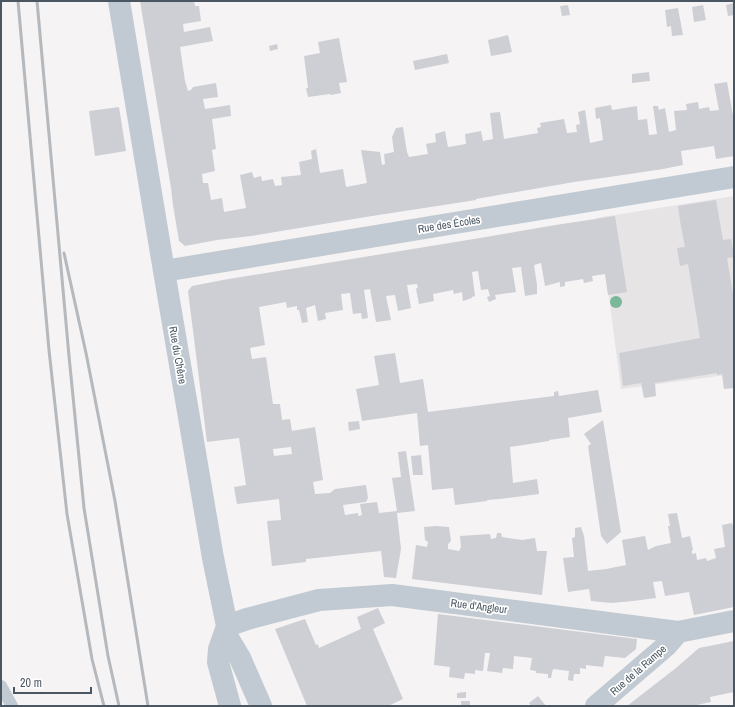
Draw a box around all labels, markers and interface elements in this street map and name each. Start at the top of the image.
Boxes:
street label: Rue des Écoles [417,212,482,236]
street label: Rue du Chêne [166,325,190,385]
street label: Rue d'Angleur [450,596,508,616]
street label: Rue de la Rampe [607,642,669,698]
scale bar [14,669,91,695]
text: 20 m [20,675,42,691]

